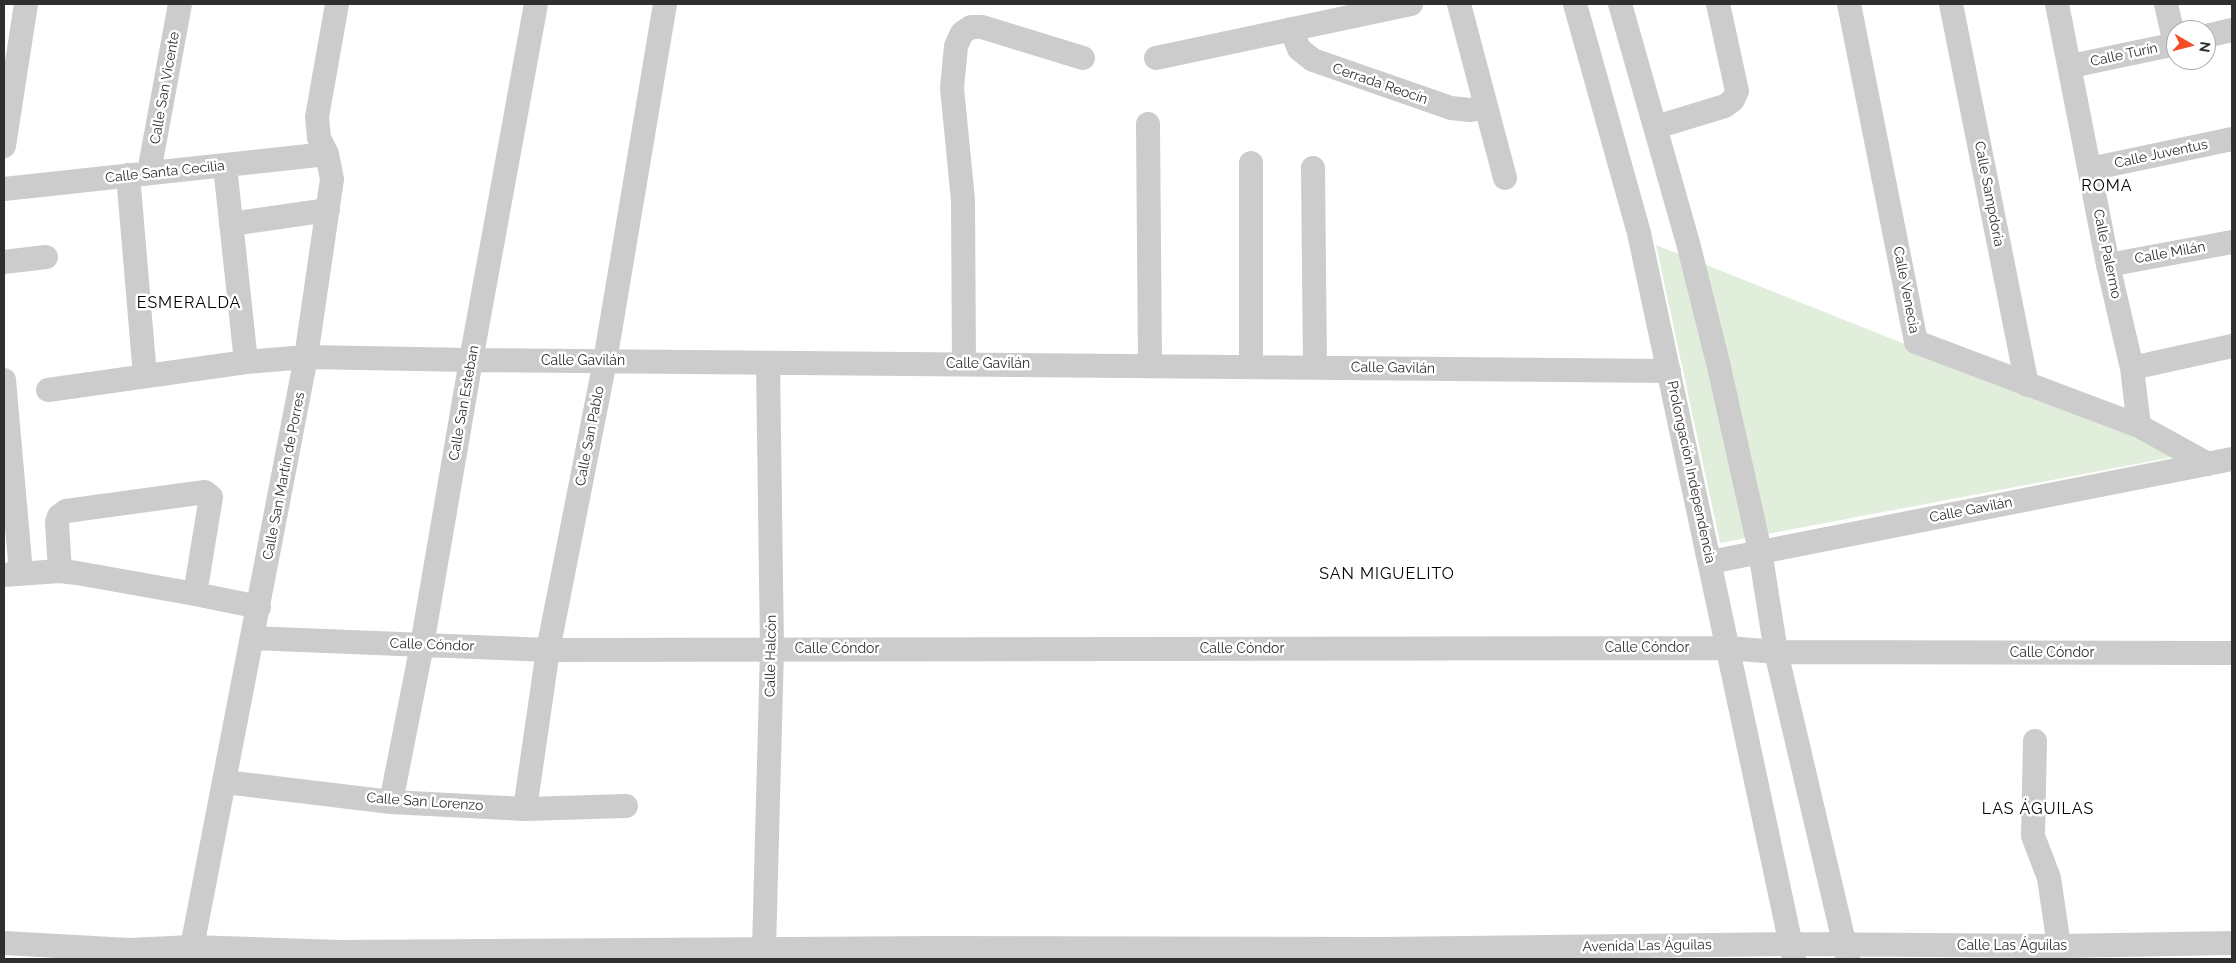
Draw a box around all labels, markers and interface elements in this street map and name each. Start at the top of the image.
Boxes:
north arrow [2166,20,2216,70]
street label: Calle San Vicente [147,31,183,145]
street label: Calle Turín [2089,40,2159,70]
text: N [2196,41,2214,53]
street label: Cerrada Reocín [1330,60,1430,108]
street label: Calle Juventus [2113,136,2209,172]
street label: Calle Sampdoria [1971,140,2007,248]
street label: Calle Santa Cecilia [105,157,225,187]
district label: ROMA [2081,176,2133,196]
street label: Calle Palermo [2089,208,2125,300]
street label: Calle Milán [2133,239,2207,267]
street label: Calle Venecia [1889,245,1923,335]
district label: ESMERALDA [136,293,242,313]
street label: Calle San Esteban [446,344,482,462]
street label: Calle Gavilán [541,353,625,369]
street label: Calle Gavilán [946,356,1030,372]
street label: Calle Gavilán [1351,359,1435,377]
street label: Prolongación Independencia [1663,379,1719,565]
street label: Calle San Pablo [572,385,608,487]
street label: Calle San Martín de Porres [259,391,309,561]
street label: Calle Gavilán [1928,494,2014,526]
district label: SAN MIGUELITO [1318,564,1456,584]
street label: Calle Halcón [762,615,780,697]
street label: Calle Cóndor [389,635,475,655]
street label: Calle Cóndor [1605,640,1689,656]
street label: Calle Cóndor [795,641,879,657]
street label: Calle Cóndor [1200,641,1284,657]
street label: Calle Cóndor [2010,645,2094,661]
street label: Calle San Lorenzo [366,790,484,814]
district label: LAS ÁGUILAS [1980,799,2096,819]
street label: Avenida Las Águilas [1582,936,1712,956]
street label: Calle Las Águilas [1957,938,2067,954]

